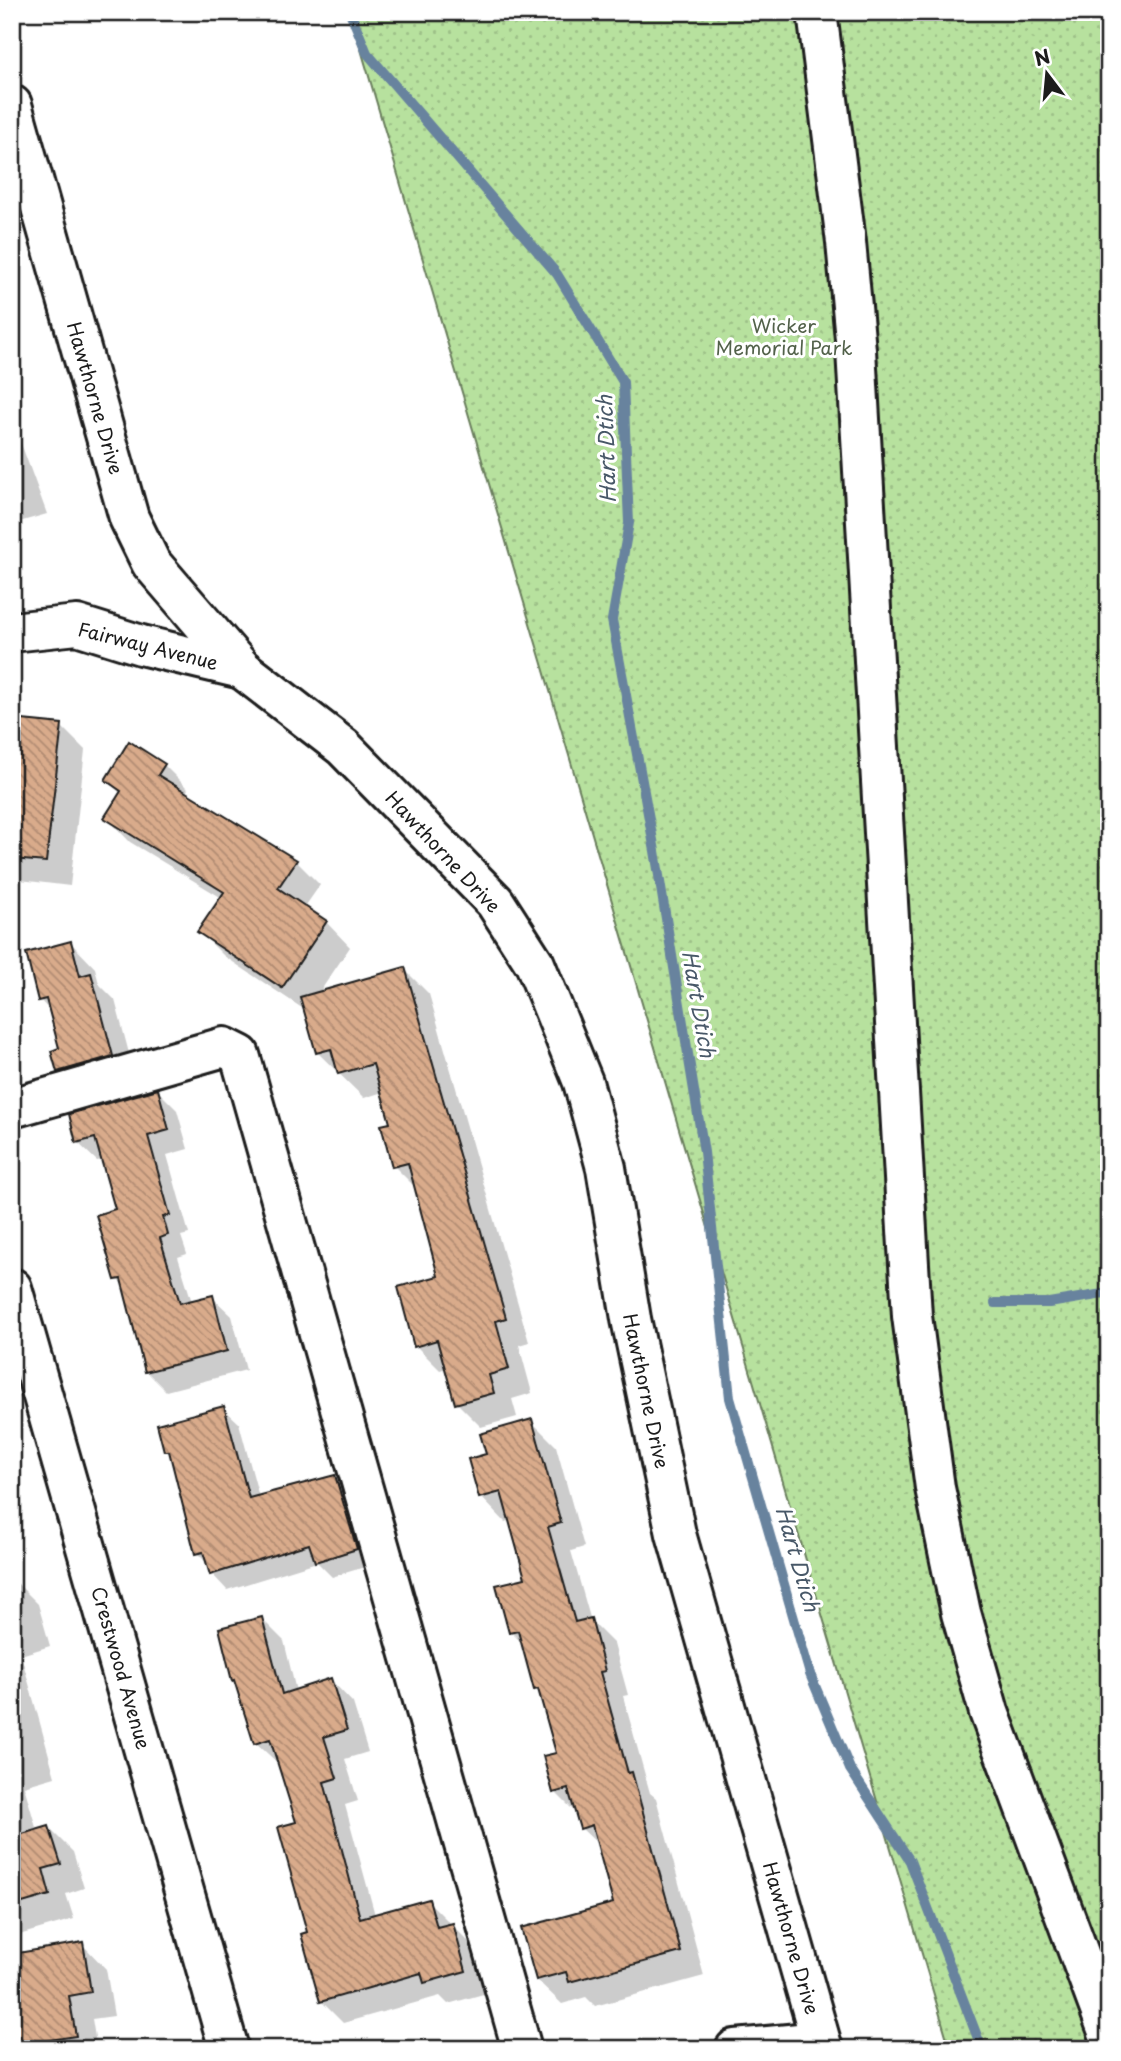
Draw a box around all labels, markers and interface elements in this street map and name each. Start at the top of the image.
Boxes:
north arrow [1012,38,1082,108]
text: N [1031,41,1053,72]
park label: Wicker Memorial Park [716,311,853,361]
street label: Hawthorne Drive [61,318,131,477]
water label: Hart Dtich [587,394,623,504]
street label: Fairway Avenue [75,614,221,676]
street label: Hawthorne Drive [380,784,508,919]
water label: Hart Dtich [675,948,725,1060]
street label: Hawthorne Drive [617,1311,677,1471]
water label: Hart Dtich [769,1502,829,1616]
street label: Crestwood Avenue [85,1583,159,1752]
street label: Hawthorne Drive [757,1858,827,2017]

